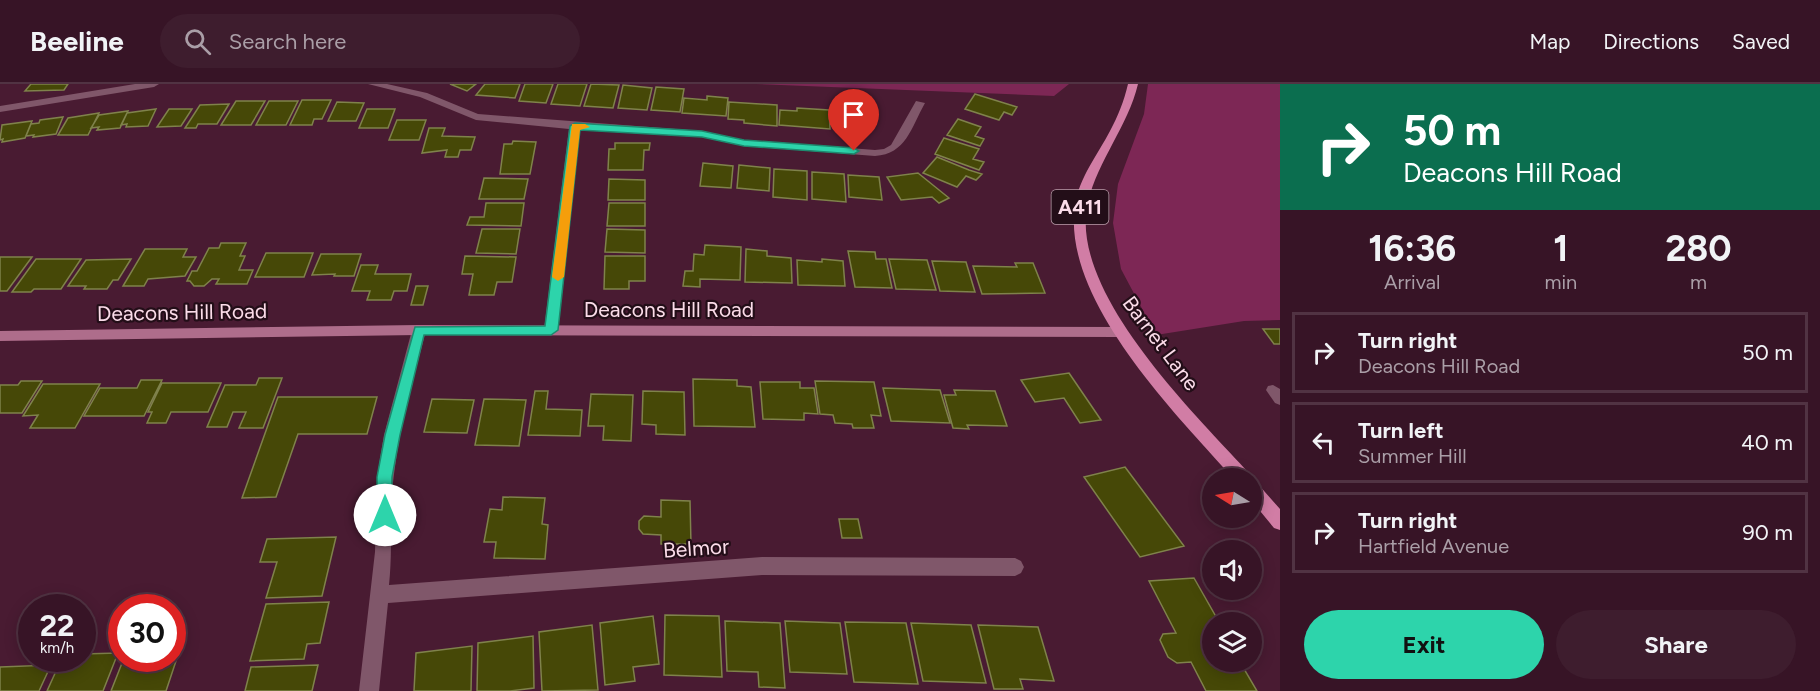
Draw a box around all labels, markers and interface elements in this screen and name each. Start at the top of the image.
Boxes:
search box [160,14,580,68]
text: Beeline [30,24,124,58]
icon: search [181,25,214,58]
text: Search here [229,28,346,55]
text: Map [1529,29,1570,54]
text: Directions [1603,29,1699,54]
text: Saved [1732,29,1790,54]
pin [828,89,879,151]
icon: arrive [837,98,870,131]
text: 50 m [1403,105,1501,156]
icon: right [1304,108,1382,186]
text: Deacons Hill Road [1403,156,1622,189]
road number: A411 [1052,190,1108,224]
text: 16:36 [1368,227,1456,270]
text: 1 [1553,227,1568,270]
text: 280 [1665,227,1732,270]
text: Arrival [1384,270,1440,294]
text: min [1544,270,1577,294]
text: m [1690,270,1707,294]
street label: Barnet Lane [1117,291,1205,395]
street label: Deacons Hill Road [584,297,754,322]
street label: Deacons Hill Road [97,298,267,326]
text: Turn right [1358,327,1457,354]
icon: right [1307,336,1340,369]
text: 50 m [1742,339,1793,366]
text: Deacons Hill Road [1358,354,1520,378]
text: Turn left [1358,417,1444,444]
icon: left [1307,426,1340,459]
text: 40 m [1741,429,1793,456]
text: Summer Hill [1358,444,1467,468]
north arrow [1202,468,1262,528]
map controls [1202,468,1262,672]
position arrow [353,483,417,547]
text: Turn right [1358,507,1457,534]
icon: right [1307,516,1340,549]
text: 90 m [1742,519,1793,546]
street label: Belmor [662,533,730,563]
text: Hartfield Avenue [1358,534,1509,558]
button: sound [1202,540,1262,600]
speed limit sign: 30 [108,594,186,672]
text: 22 [40,607,74,644]
button: Exit [1304,610,1544,679]
button: Share [1556,610,1796,679]
button: layers [1202,612,1262,672]
text: km/h [40,639,74,657]

